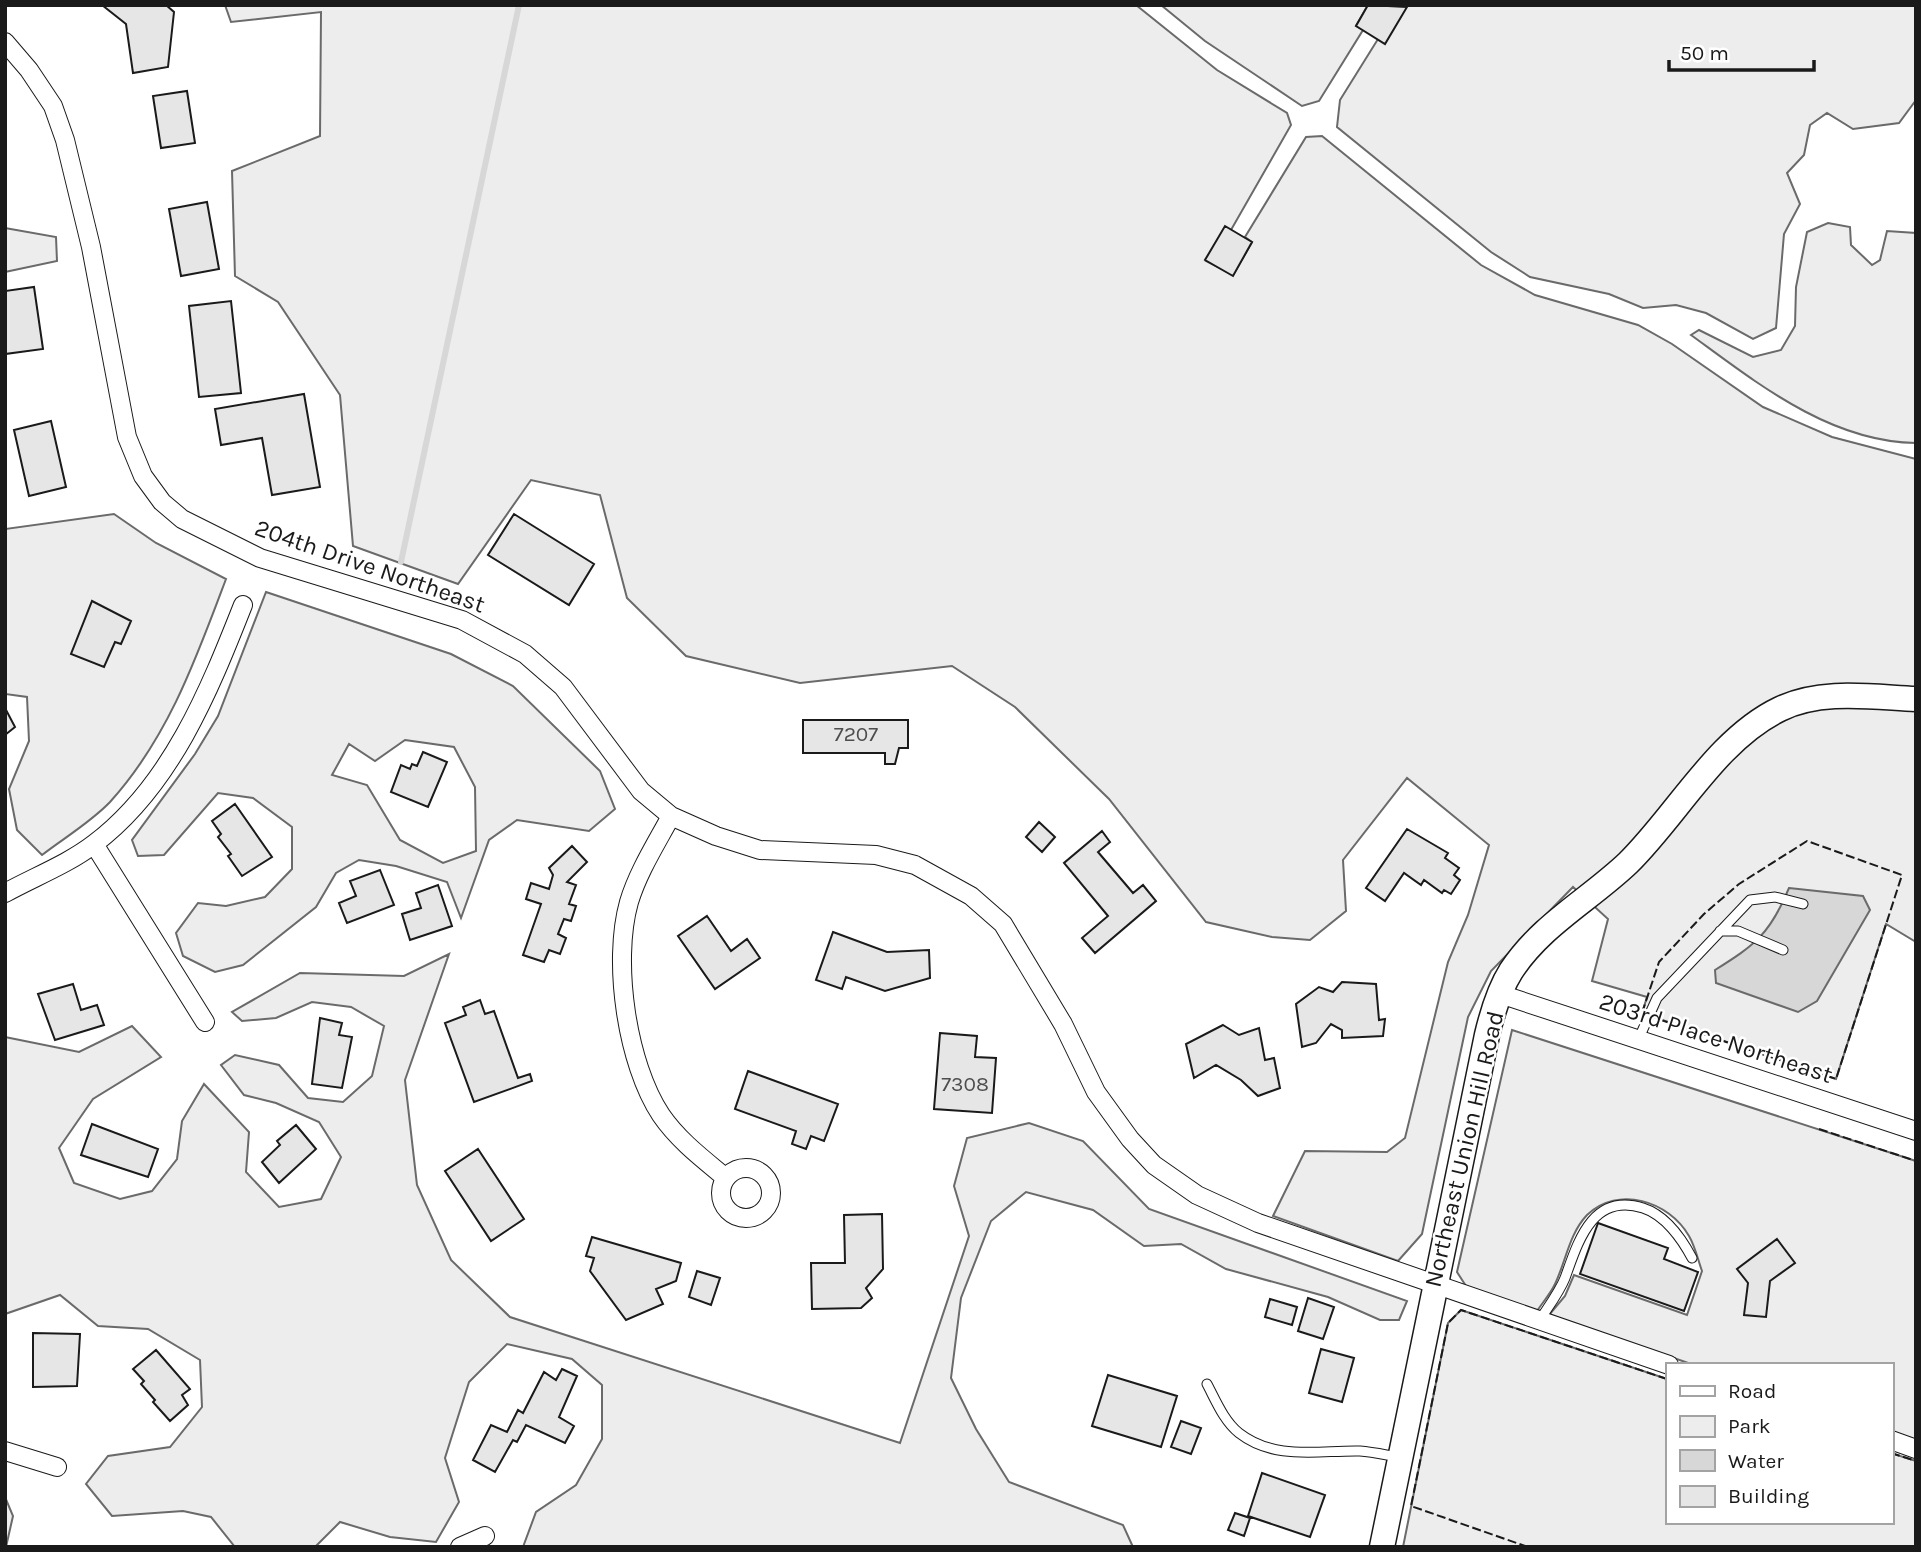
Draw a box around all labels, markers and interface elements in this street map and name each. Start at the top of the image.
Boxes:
scale bar [1669,28,1814,72]
text: 50 m [1680,41,1729,65]
street label: 204th Drive Northeast [251,513,489,619]
house number: 7207 [834,722,878,746]
street label: 203rd Place Northeast [1596,987,1836,1089]
street label: Northeast Union Hill Road [1419,1008,1509,1290]
house number: 7308 [941,1072,989,1096]
legend [1666,1363,1893,1524]
text: Road [1728,1379,1776,1403]
text: Park [1728,1414,1771,1438]
text: Water [1728,1449,1784,1473]
text: Building [1728,1484,1809,1508]

